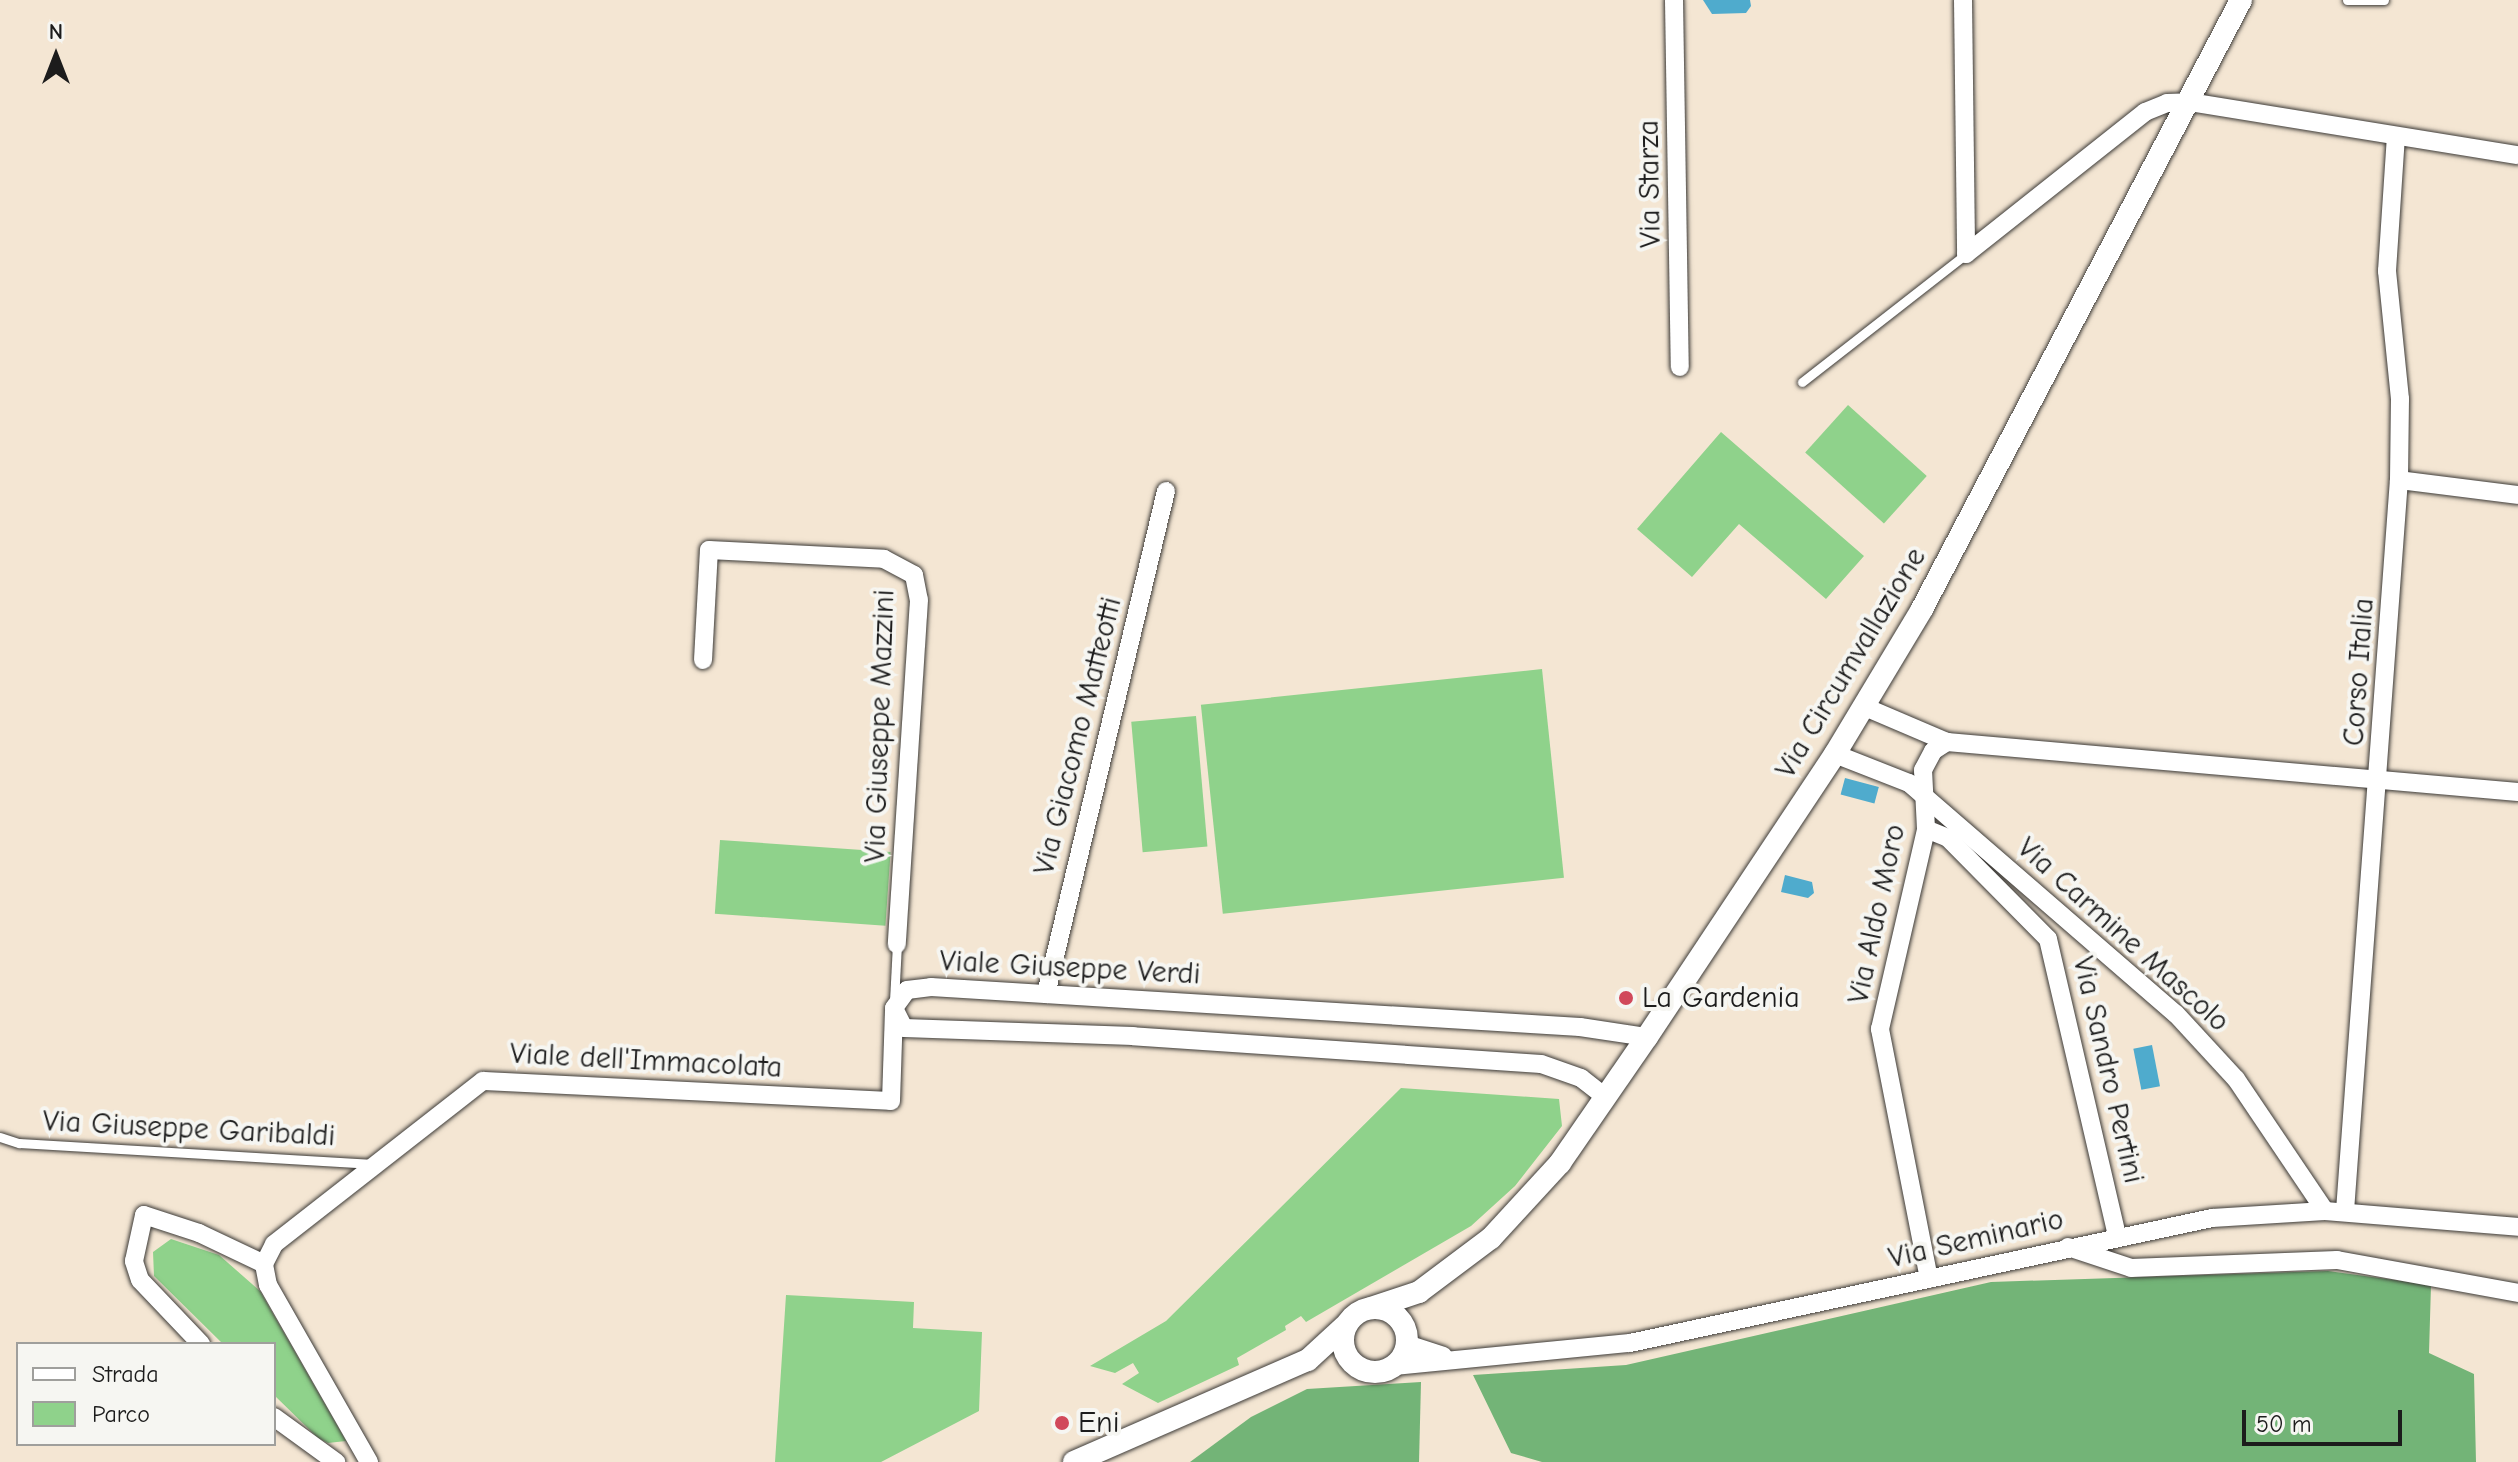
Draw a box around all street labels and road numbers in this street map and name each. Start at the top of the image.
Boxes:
street label: Via Starza [1631,120,1669,248]
street label: Via Circumvallazione [1768,541,1934,785]
street label: Via Giuseppe Mazzini [857,589,903,863]
street label: Via Giacomo Matteotti [1026,594,1130,878]
street label: Corso Italia [2336,597,2382,747]
street label: Via Aldo Moro [1840,821,1914,1007]
street label: Via Carmine Mascolo [2009,830,2237,1040]
street label: Viale Giuseppe Verdi [939,943,1201,993]
street label: Via Sandro Pertini [2064,953,2152,1187]
street label: Viale dell'Immacolata [509,1036,783,1086]
street label: Via Giuseppe Garibaldi [42,1103,336,1155]
street label: Via Seminario [1885,1201,2067,1277]

